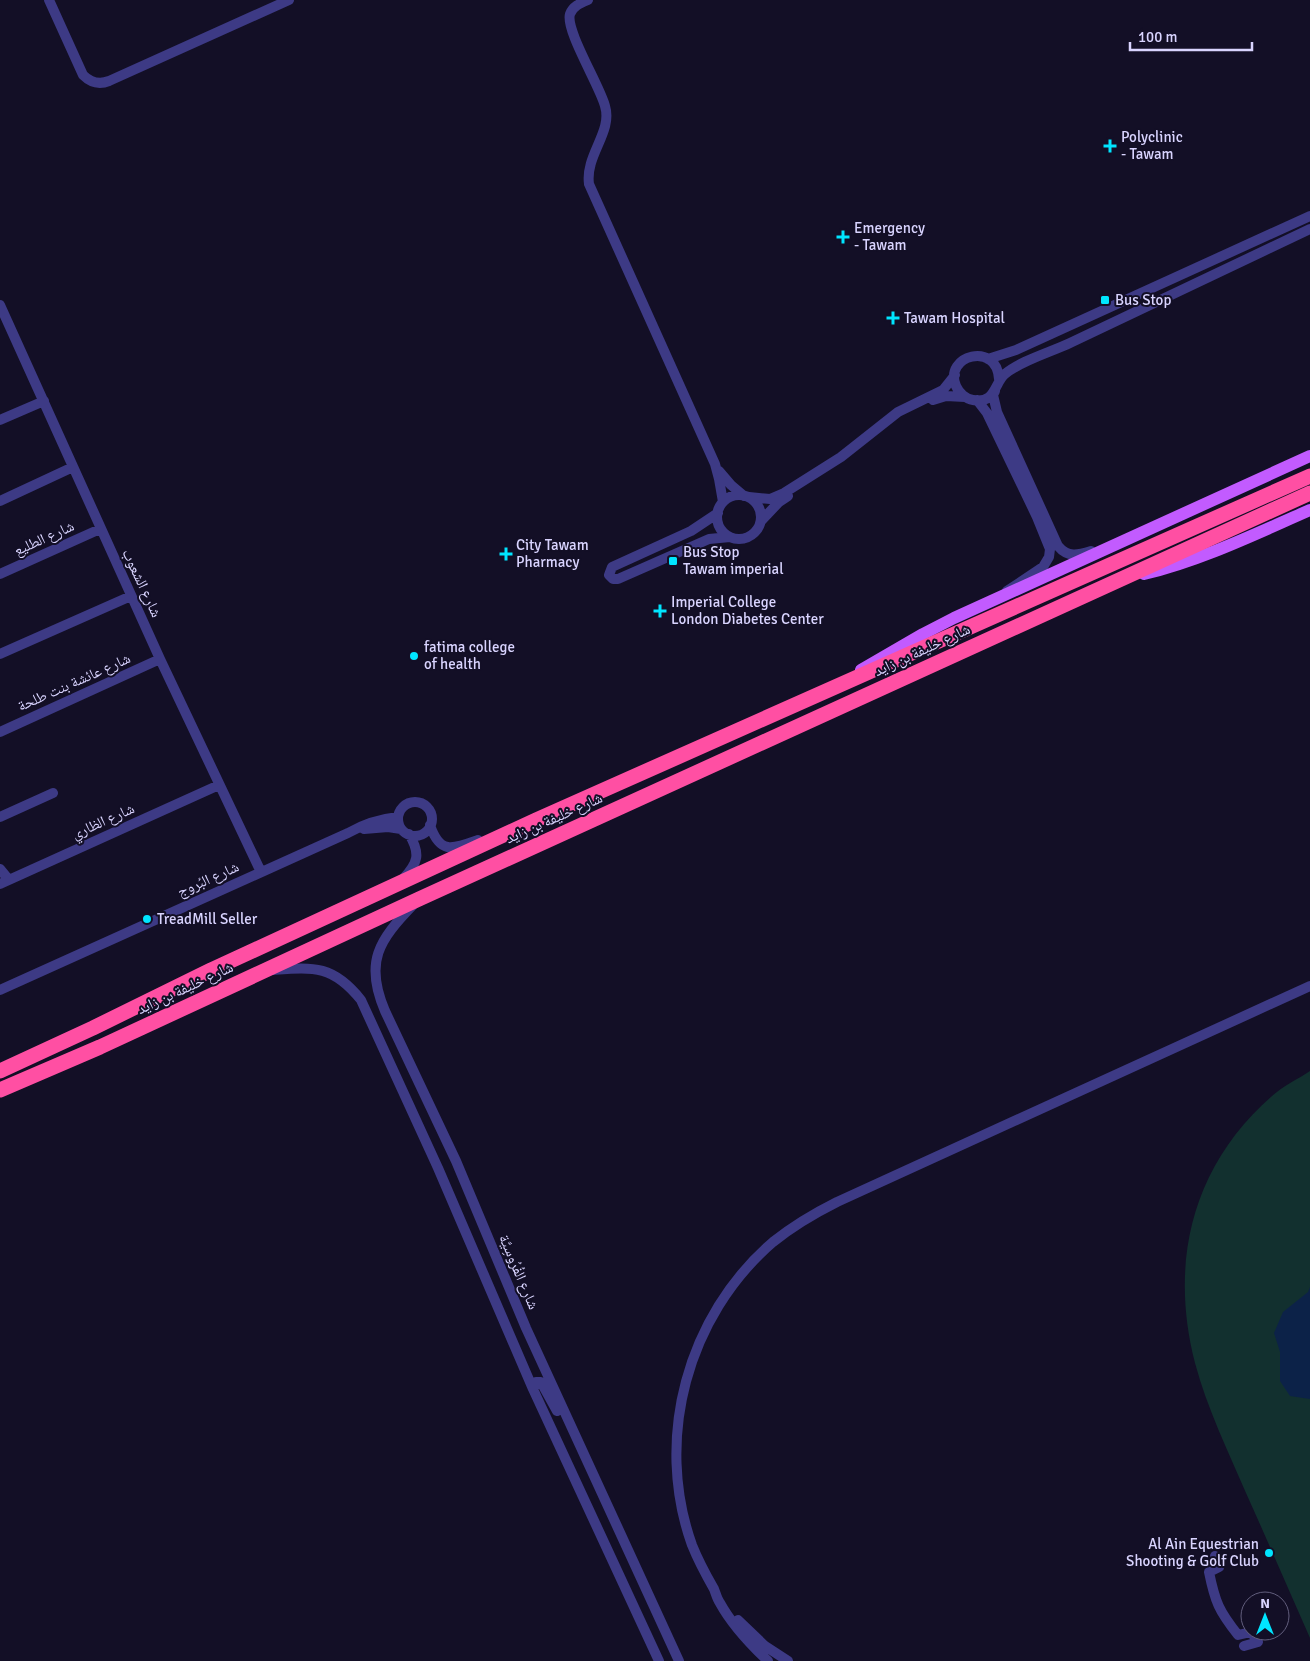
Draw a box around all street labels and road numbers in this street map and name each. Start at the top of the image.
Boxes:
street label: شارع الطليع [11,517,78,560]
street label: شارع الشعوب [117,546,166,621]
street label: شارع خليفة بن زايد [871,620,974,681]
street label: شارع عائشة بنت طلحة [15,649,134,716]
street label: شارع خليفة بن زايد [503,789,606,848]
street label: شارع الظاري [69,799,138,845]
street label: شارع البُروج [174,857,242,901]
street label: شارع خليفة بن زايد [134,958,237,1019]
street label: شارع الفُرُوسِيَّة [494,1232,543,1313]

